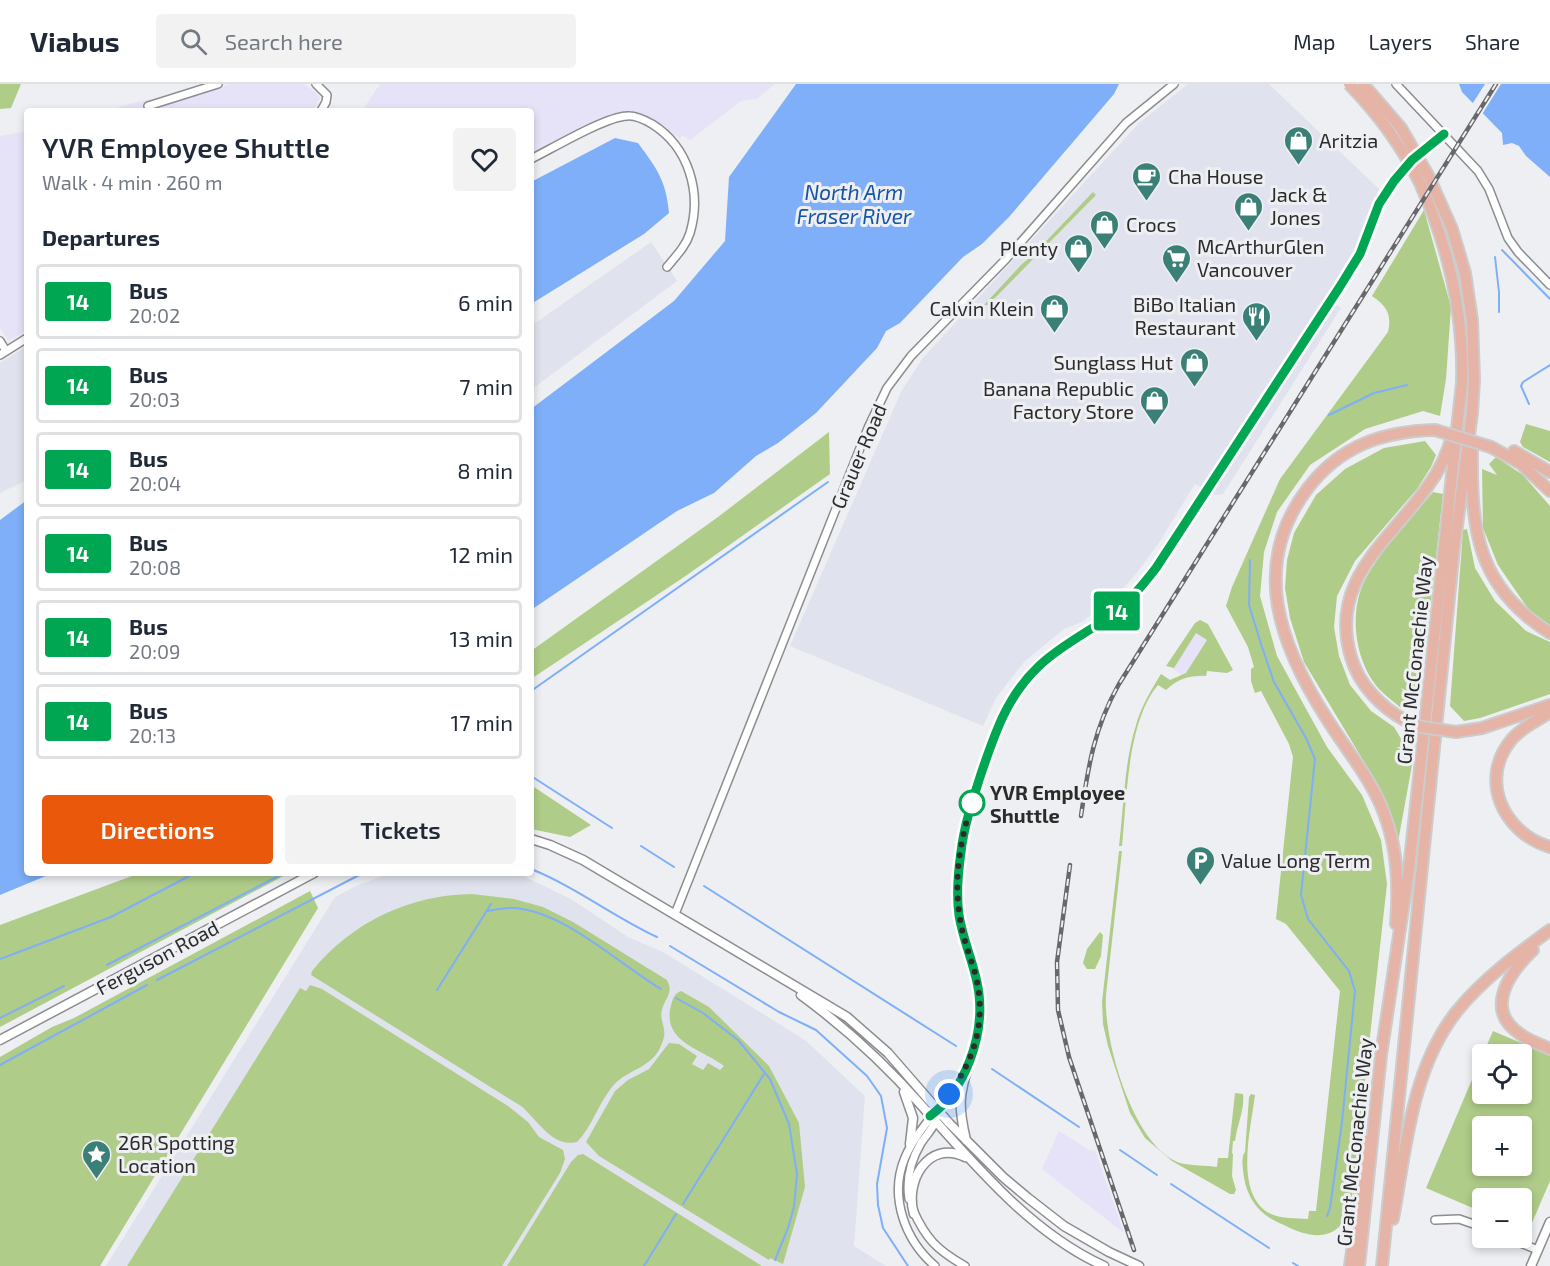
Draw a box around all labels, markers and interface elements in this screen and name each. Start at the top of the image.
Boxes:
search box [156,14,576,68]
text: Viabus [30,24,120,58]
icon: search [177,25,210,58]
text: Search here [225,28,343,54]
text: Map [1293,29,1335,54]
text: Layers [1368,29,1432,54]
text: Share [1465,29,1520,54]
shop icon: Aritzia [1282,124,1314,166]
button: heart [453,128,516,191]
place label: Aritzia [1319,128,1378,152]
text: YVR Employee Shuttle [42,130,330,164]
cafe icon: Cha House [1131,160,1163,202]
place label: Cha House [1168,164,1263,188]
text: Walk · 4 min · 260 m [42,170,222,194]
water label: North Arm Fraser River [797,179,912,228]
place label: Jack & Jones [1270,182,1327,229]
shop icon: Jack & Jones [1233,190,1265,232]
shop icon: Crocs [1089,208,1121,250]
place label: Crocs [1126,212,1176,236]
text: Departures [42,224,160,250]
shop icon: Plenty [1063,232,1095,274]
place label: McArthurGlen Vancouver [1197,234,1324,281]
place label: Plenty [1000,236,1058,260]
supermarket icon: McArthurGlen Vancouver [1160,242,1192,284]
text: Bus [129,277,168,303]
text: 14 [67,289,89,314]
text: 6 min [458,289,513,315]
shop icon: Calvin Klein [1039,292,1071,334]
place label: BiBo Italian Restaurant [1133,292,1236,339]
place label: Calvin Klein [929,296,1034,320]
restaurant icon: BiBo Italian Restaurant [1241,300,1273,342]
text: 20:02 [129,303,180,327]
shop icon: Sunglass Hut [1178,346,1210,388]
place label: Sunglass Hut [1054,350,1173,374]
text: Bus [129,361,168,387]
text: 14 [67,373,89,398]
text: 7 min [459,373,513,399]
place label: Banana Republic Factory Store [983,376,1134,423]
shop icon: Banana Republic Factory Store [1139,384,1171,426]
text: 20:03 [129,387,180,411]
street label: Grauer Road [825,400,891,512]
text: Bus [129,445,168,471]
text: 14 [67,457,89,482]
text: 8 min [457,457,513,483]
text: 20:04 [129,471,181,495]
text: Bus [129,529,168,555]
text: 14 [67,541,89,566]
text: 12 min [449,541,513,567]
street label: Grant McConachie Way [1391,554,1437,765]
text: 20:08 [129,555,181,579]
line badge: 14 [1090,592,1144,630]
text: 14 [1106,599,1128,624]
text: Bus [129,613,168,639]
text: 14 [67,625,89,650]
text: 13 min [450,625,513,651]
text: 20:09 [129,639,181,663]
text: Bus [129,697,168,723]
text: 14 [67,709,89,734]
text: 17 min [451,709,513,735]
text: 20:13 [129,723,176,747]
place label: YVR Employee Shuttle [990,780,1125,827]
marker: YVR Employee Shuttle [959,790,985,816]
button: Directions [42,795,273,864]
button: Tickets [285,795,516,864]
parking icon: Value Long Term [1184,844,1216,886]
place label: Value Long Term [1221,848,1370,872]
street label: Ferguson Road [92,915,222,999]
street label: Grant McConachie Way [1331,1036,1377,1247]
map controls [1472,1044,1532,1248]
button: locate [1472,1044,1532,1104]
your location [934,1079,964,1109]
button: + [1472,1116,1532,1176]
place label: 26R Spotting Location [118,1130,235,1177]
place icon: 26R Spotting Location [81,1138,113,1180]
button: − [1472,1188,1532,1248]

